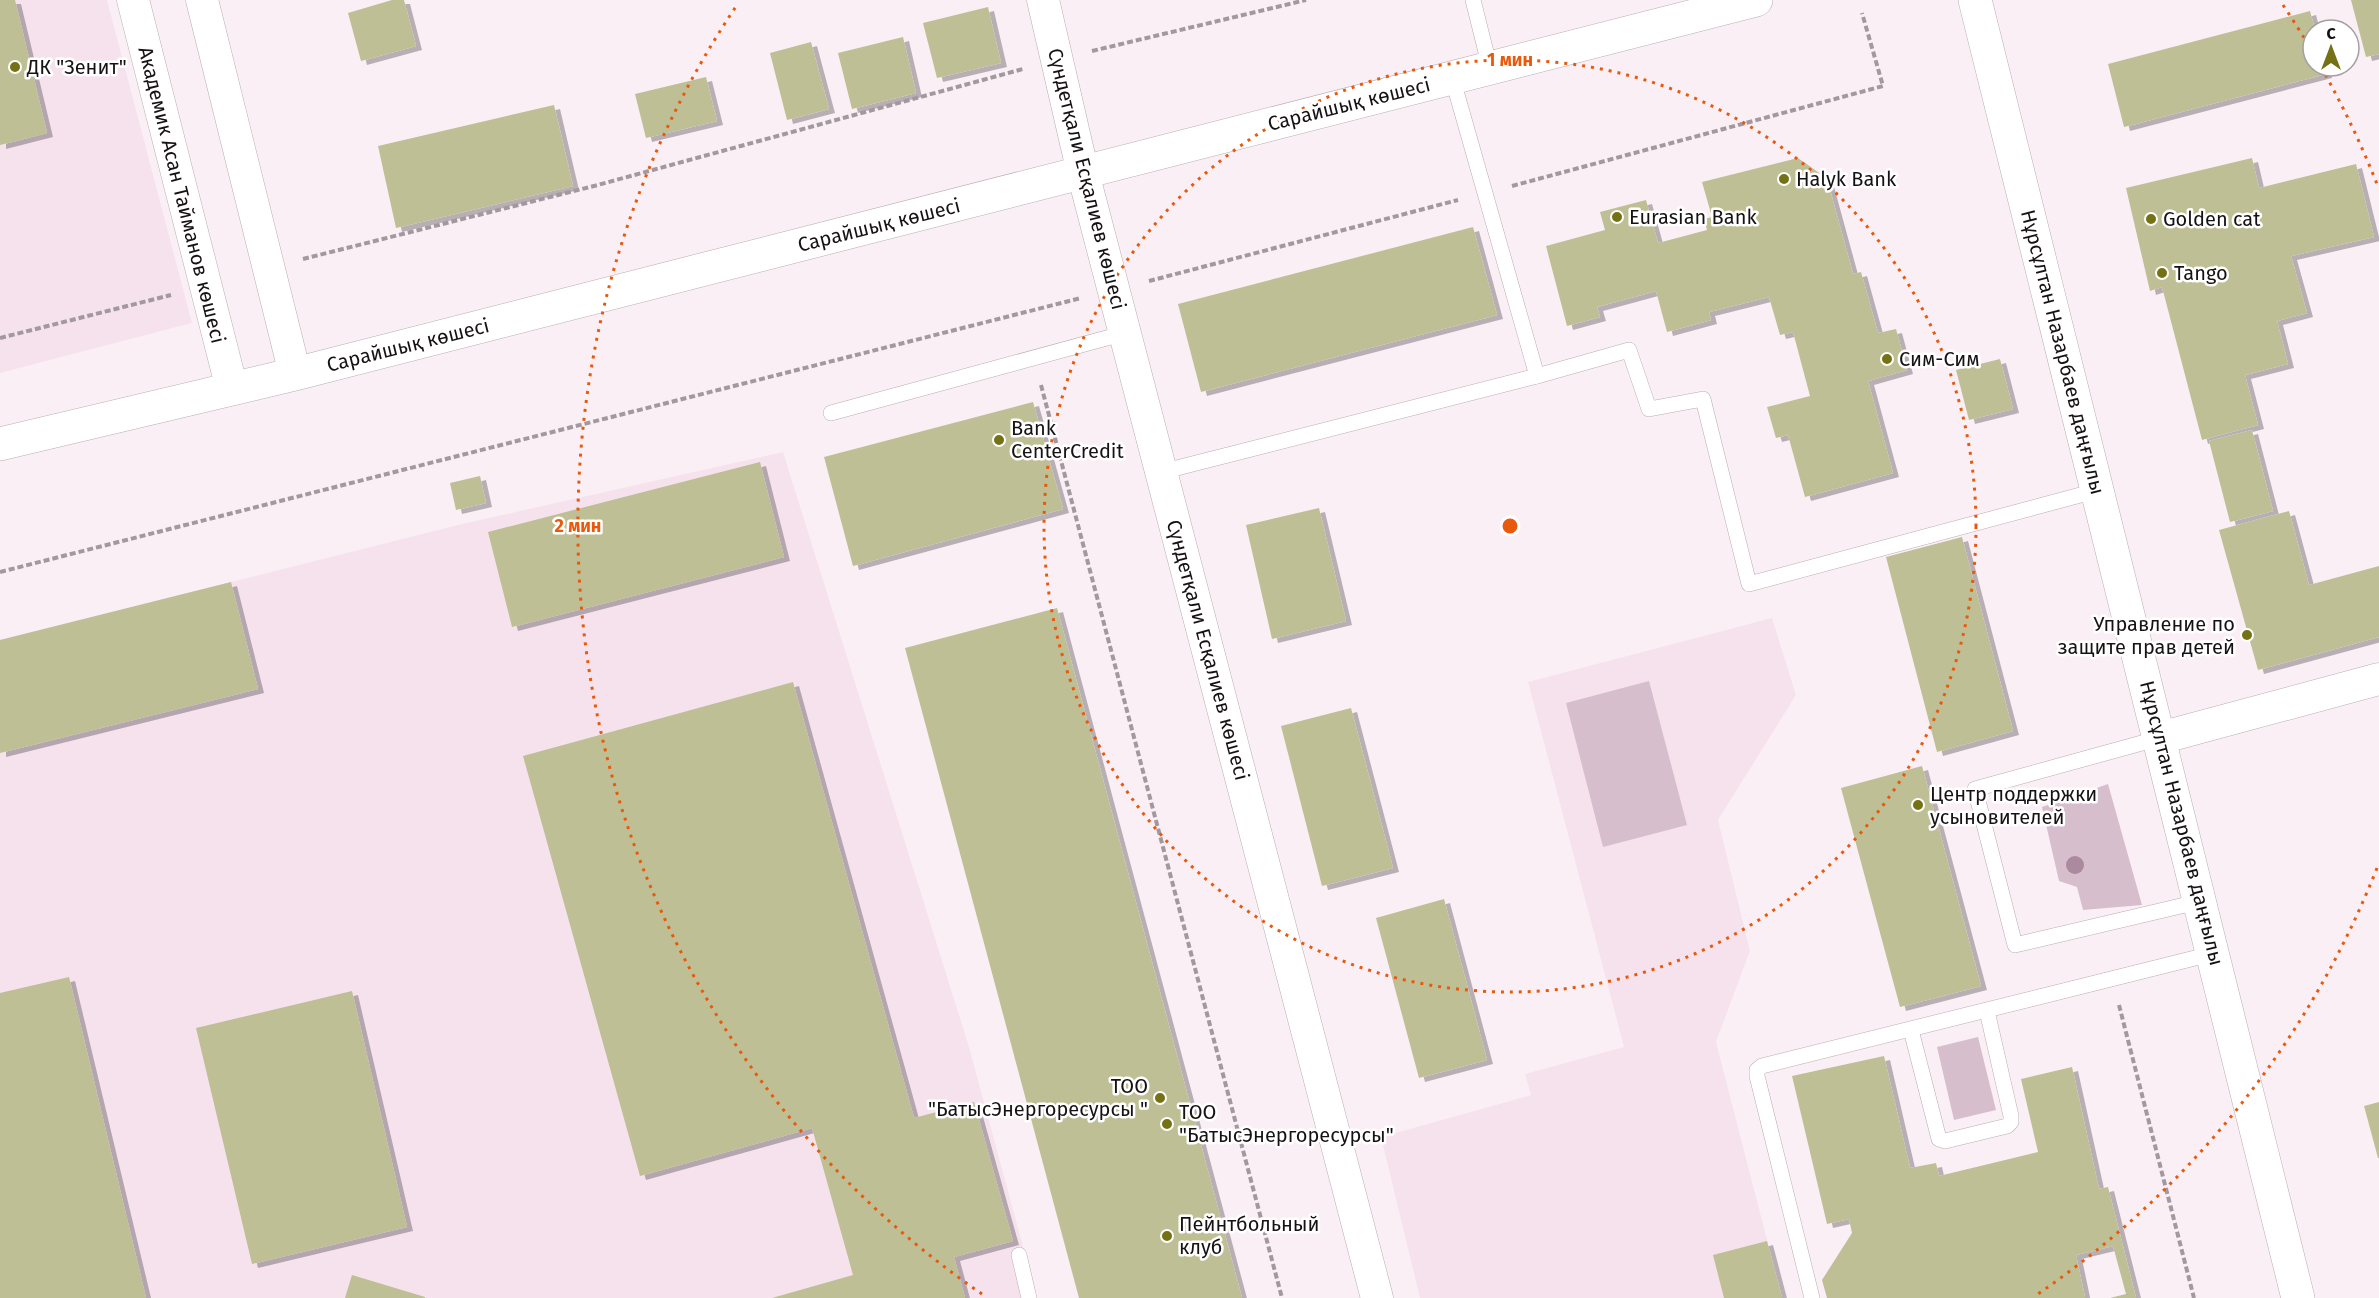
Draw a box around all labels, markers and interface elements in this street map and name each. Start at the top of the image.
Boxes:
north arrow [2301,18,2361,78]
text: С [2326,24,2336,43]
street label: Академик Асан Тайманов көшесі [133,44,231,346]
street label: Сүндетқали Есқалиев көшесі [1043,46,1131,312]
text: 1 мин [1487,49,1533,71]
place label: ДК "Зенит" [26,55,127,79]
marker: ДК "Зенит" [8,60,22,74]
street label: Сарайшық көшесі [1265,72,1433,136]
place label: Halyk Bank [1796,167,1897,191]
marker: Halyk Bank [1777,172,1791,186]
street label: Сарайшық көшесі [795,193,963,257]
place label: Eurasian Bank [1629,205,1757,229]
street label: Нұрсұлтан Назарбаев даңғылы [2016,207,2110,497]
place label: Golden cat [2163,207,2261,231]
marker: Eurasian Bank [1610,210,1624,224]
marker: Golden cat [2144,212,2158,226]
place label: Tango [2174,261,2228,285]
marker: Tango [2155,266,2169,280]
street label: Сарайшық көшесі [324,313,492,377]
place label: Сим-Сим [1899,347,1980,371]
marker: Сим-Сим [1880,352,1894,366]
place label: Bank CenterCredit [1011,416,1124,463]
marker: Bank CenterCredit [992,433,1006,447]
text: 2 мин [555,515,601,537]
centre of rings [1500,516,1520,536]
street label: Сүндетқали Есқалиев көшесі [1162,517,1254,783]
place label: Управление по защите прав детей [2058,612,2235,659]
marker: Управление по защите прав детей [2240,628,2254,642]
street label: Нұрсұлтан Назарбаев даңғылы [2135,678,2229,968]
place label: Центр поддержки усыновителей [1930,782,2097,829]
marker: Центр поддержки усыновителей [1911,798,1925,812]
place label: ТОО "БатысЭнергоресурсы " [928,1074,1148,1121]
marker: ТОО "БатысЭнергоресурсы " [1153,1091,1167,1105]
place label: ТОО "БатысЭнергоресурсы" [1179,1100,1394,1147]
marker: ТОО "БатысЭнергоресурсы" [1160,1117,1174,1131]
place label: Пейнтбольный клуб [1179,1212,1320,1259]
marker: Пейнтбольный клуб [1160,1229,1174,1243]

